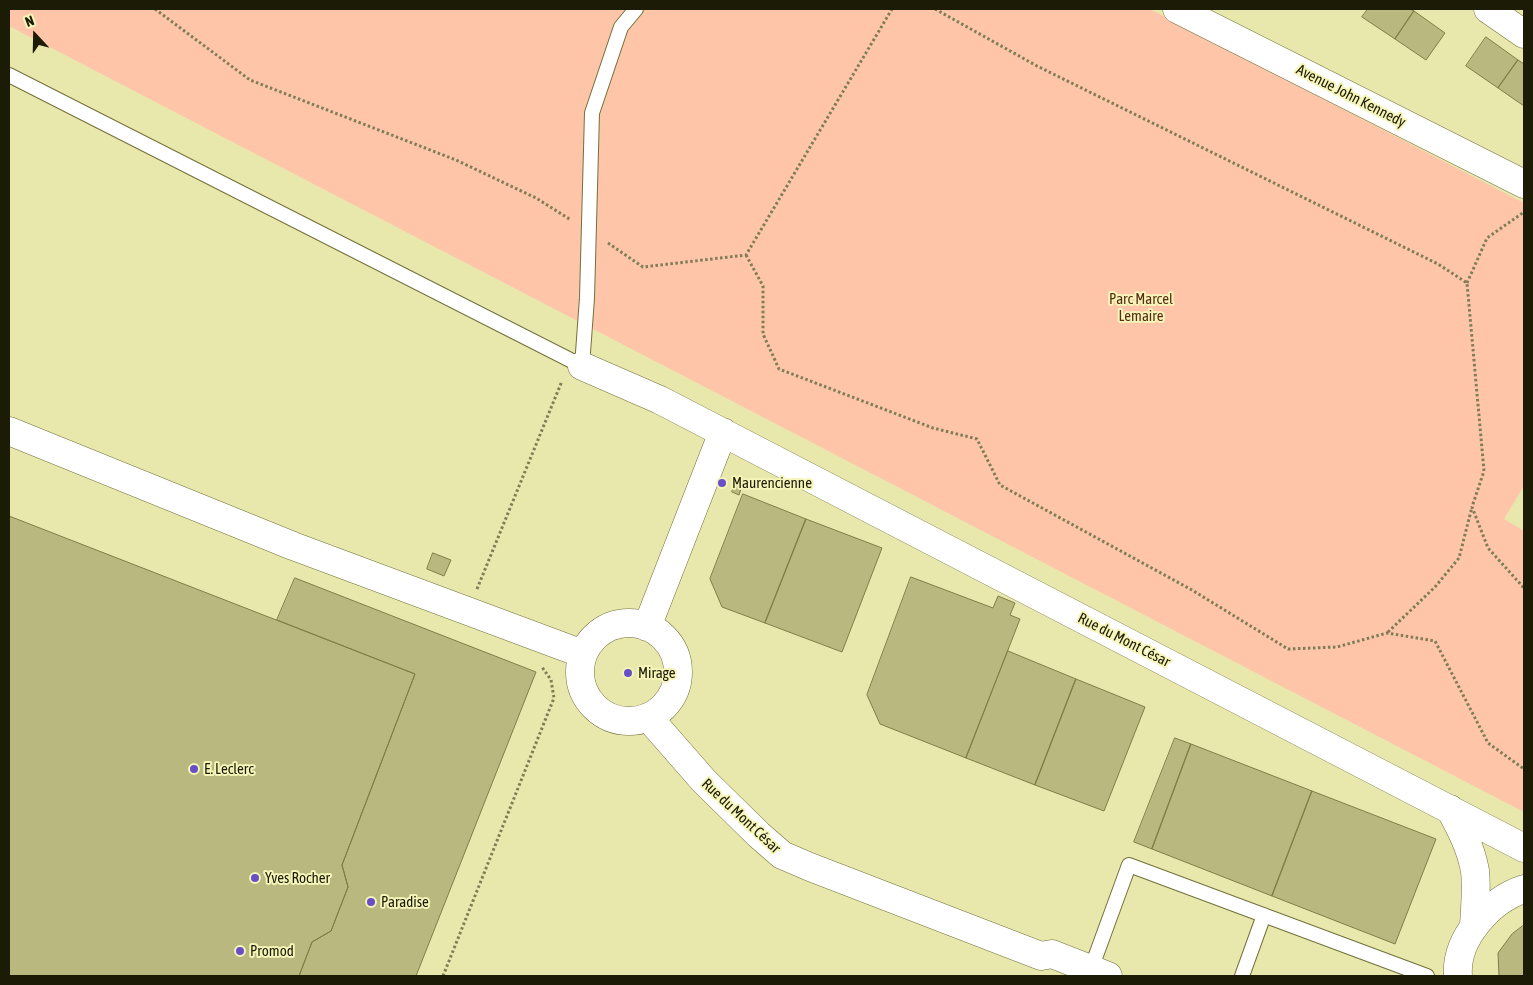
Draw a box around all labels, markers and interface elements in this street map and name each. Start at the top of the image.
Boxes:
north arrow [10,10,60,60]
text: N [23,12,36,30]
street label: Avenue John Kennedy [1293,61,1409,131]
park label: Parc Marcel Lemaire [1109,290,1173,325]
place label: Maurencienne [732,474,812,492]
marker: Maurencienne [716,477,728,489]
street label: Rue du Mont César [1075,609,1173,671]
place label: Mirage [638,664,676,682]
marker: Mirage [622,667,634,679]
place label: E. Leclerc [204,760,254,778]
marker: E. Leclerc [188,763,200,775]
street label: Rue du Mont César [698,775,784,857]
place label: Yves Rocher [265,869,330,887]
marker: Yves Rocher [249,872,261,884]
place label: Paradise [381,893,429,911]
marker: Paradise [365,896,377,908]
place label: Promod [250,942,294,960]
marker: Promod [234,945,246,957]

